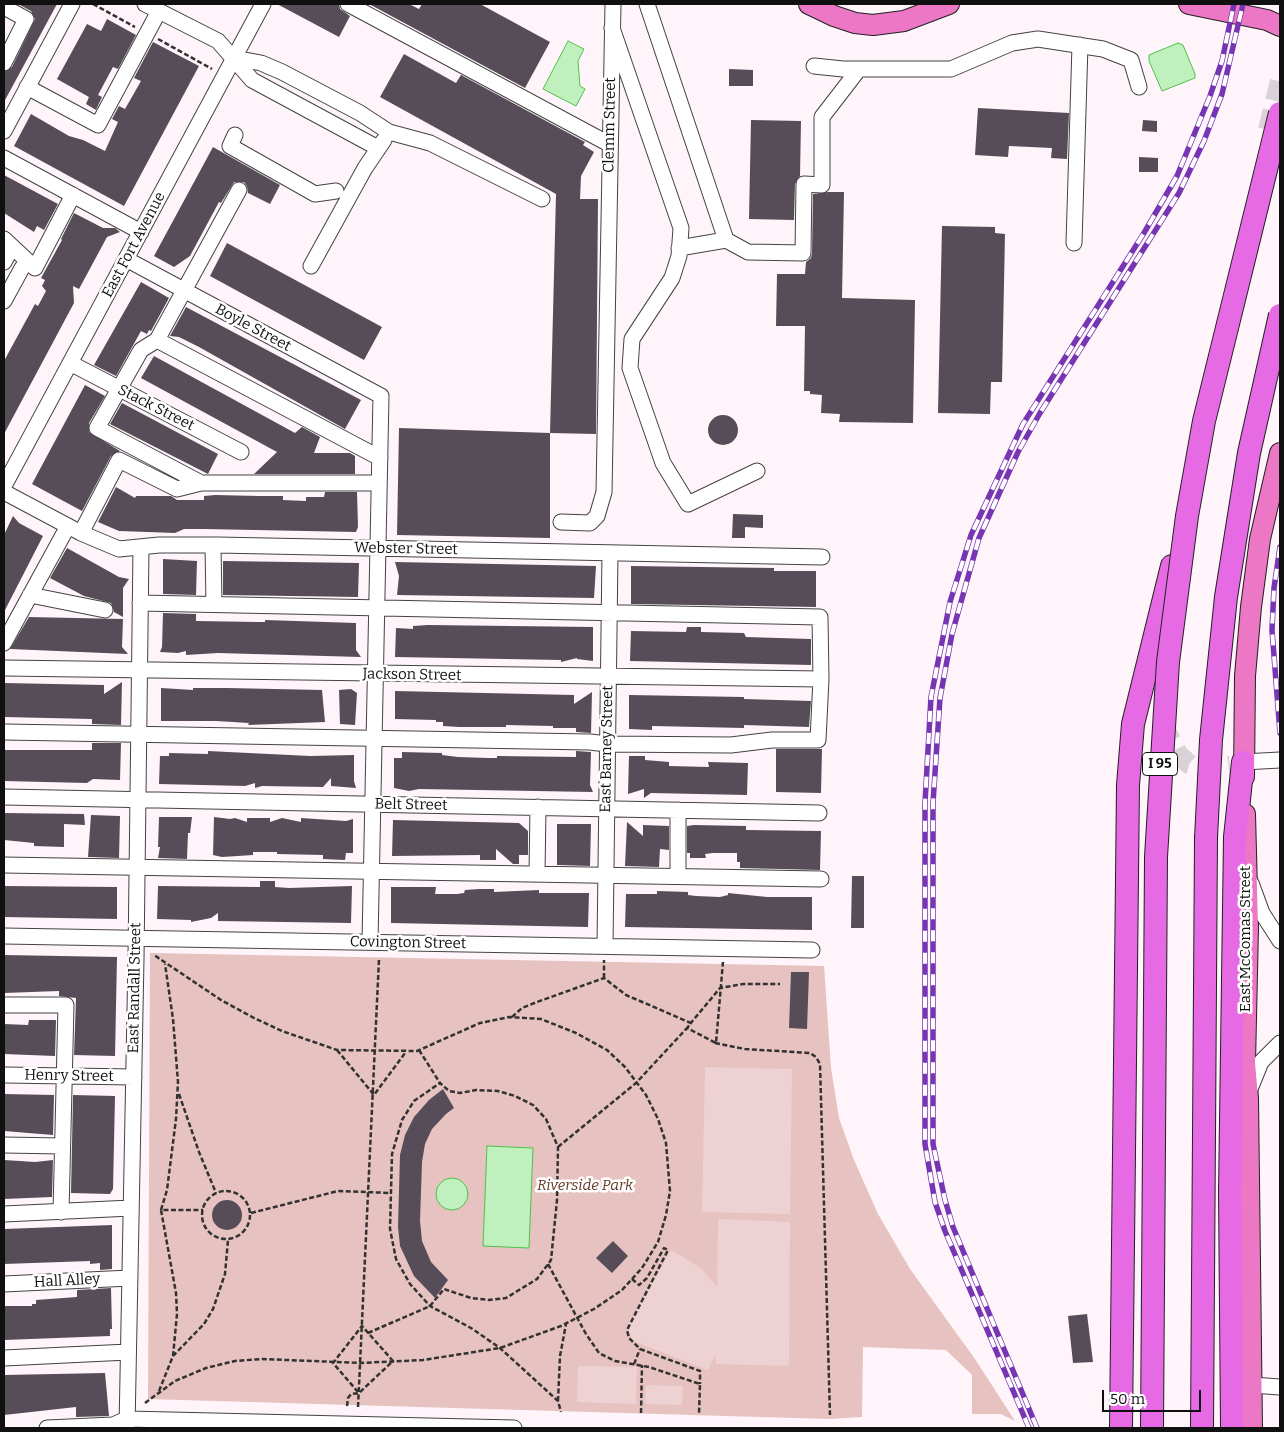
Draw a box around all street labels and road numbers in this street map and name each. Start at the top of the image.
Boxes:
street label: Clemm Street [600,77,620,173]
street label: East Fort Avenue [99,189,169,301]
street label: Boyle Street [212,300,294,356]
street label: Stack Street [115,381,197,435]
street label: Webster Street [354,539,458,559]
street label: Jackson Street [362,665,462,685]
street label: East Barney Street [597,685,617,813]
road number: I 95 [1142,752,1178,776]
street label: Belt Street [374,795,448,815]
street label: East McComas Street [1237,866,1255,1012]
street label: East Randall Street [125,922,145,1054]
street label: Covington Street [350,933,466,953]
street label: Henry Street [24,1066,114,1086]
street label: Hall Alley [33,1270,101,1292]

